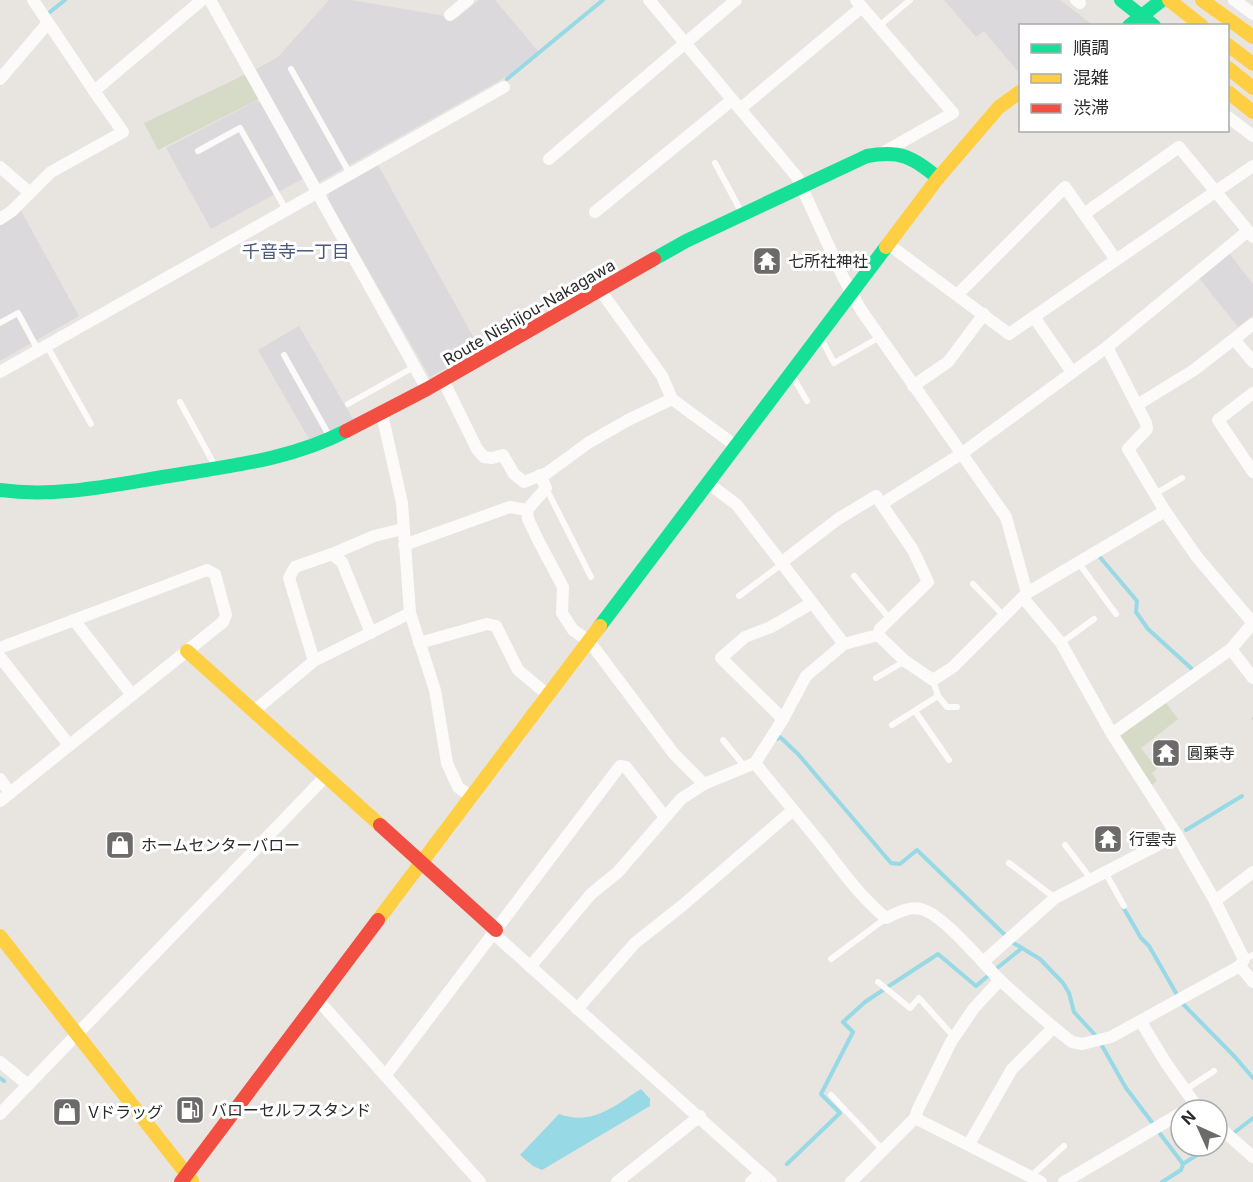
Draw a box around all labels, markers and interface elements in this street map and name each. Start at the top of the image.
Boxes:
legend [1019,24,1229,132]
text: 順調 [1073,37,1109,58]
text: 混雑 [1073,67,1109,88]
text: 渋滞 [1073,97,1109,118]
district label: 千音寺一丁目 [242,241,350,262]
temple icon: 七所社神社 [751,245,783,277]
place label: 七所社神社 [788,251,868,271]
street label: Route Nishijou-Nakagawa [440,255,618,369]
temple icon: 圓乗寺 [1150,737,1182,769]
place label: 圓乗寺 [1187,743,1235,763]
temple icon: 行雲寺 [1092,823,1124,855]
shop icon: ホームセンターバロー [104,829,136,861]
place label: 行雲寺 [1129,829,1177,849]
place label: ホームセンターバロー [141,835,300,855]
fuel station icon: バローセルフスタンド [174,1094,206,1126]
shop icon: Vドラッグ [51,1096,83,1128]
north arrow [1169,1098,1229,1158]
place label: バローセルフスタンド [211,1100,371,1120]
place label: Vドラッグ [88,1102,163,1122]
text: N [1177,1106,1200,1129]

